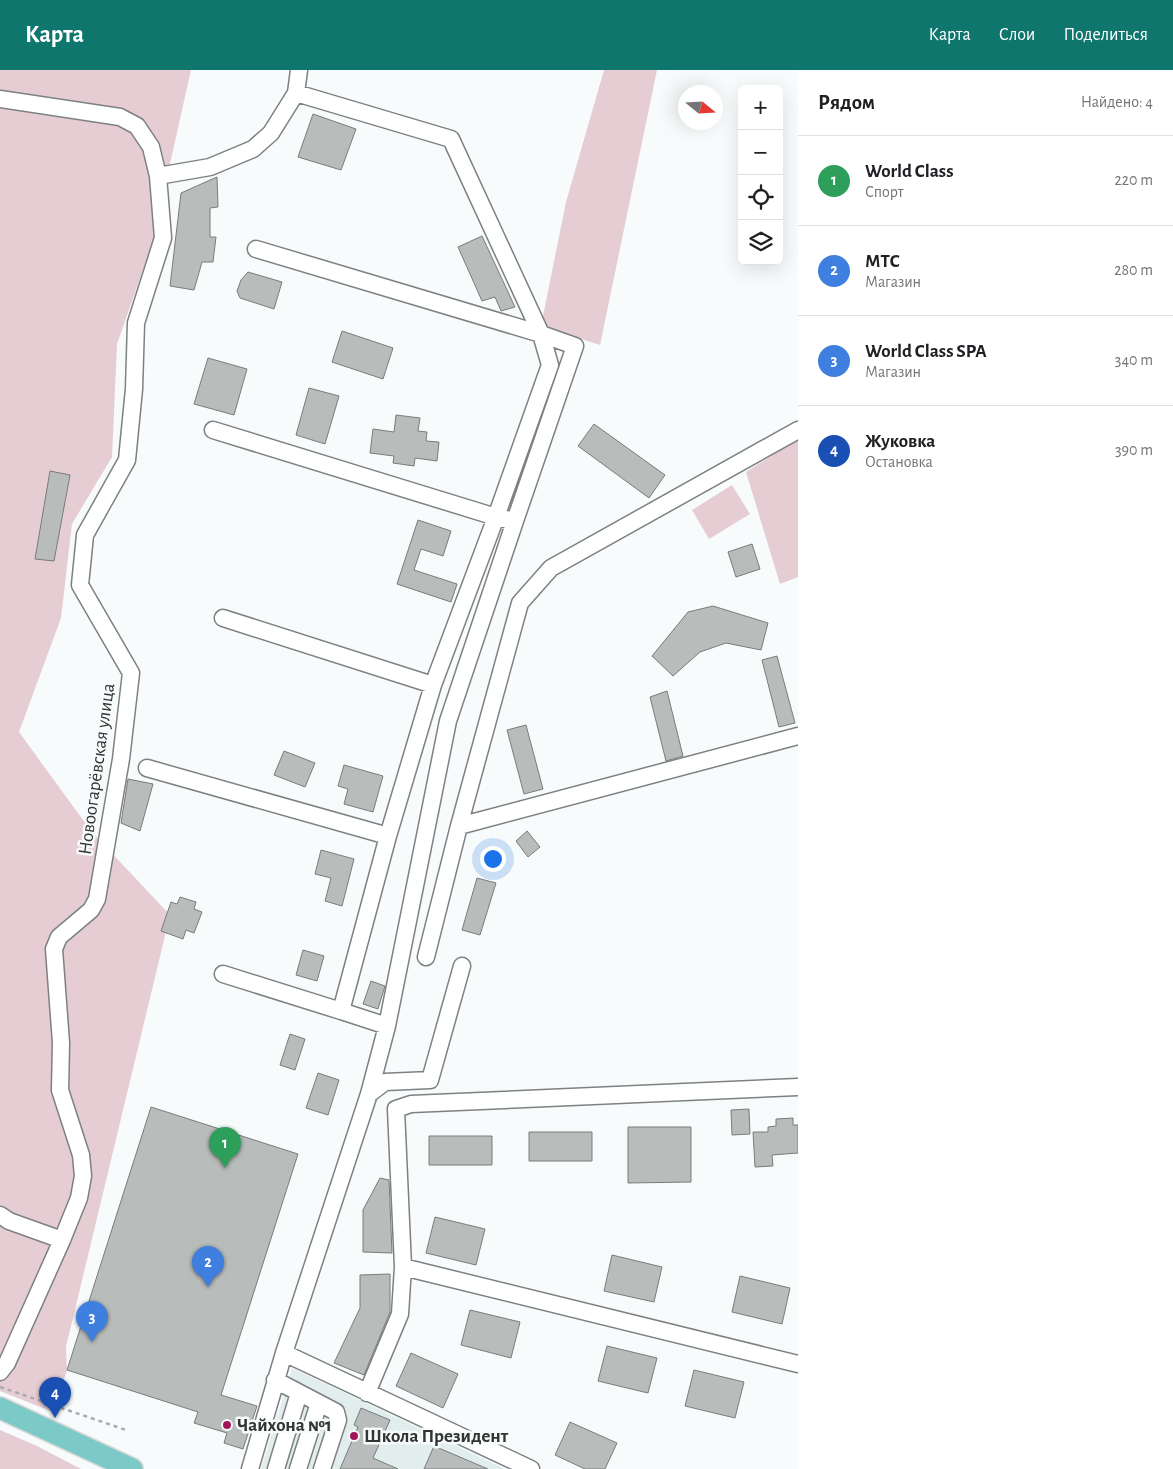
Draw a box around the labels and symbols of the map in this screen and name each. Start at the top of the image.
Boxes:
north arrow [678,85,723,130]
street label: Новоогарёвская улица [76,682,118,856]
your location [480,846,506,872]
pin: 1 [209,1127,241,1168]
pin: 2 [192,1246,224,1287]
pin: 3 [76,1301,108,1342]
pin: 4 [39,1377,71,1418]
place label: Чайхона №1 [237,1416,332,1435]
marker: Чайхона №1 [221,1419,233,1431]
place label: Школа Президент [364,1427,509,1446]
marker: Школа Президент [348,1430,360,1442]

